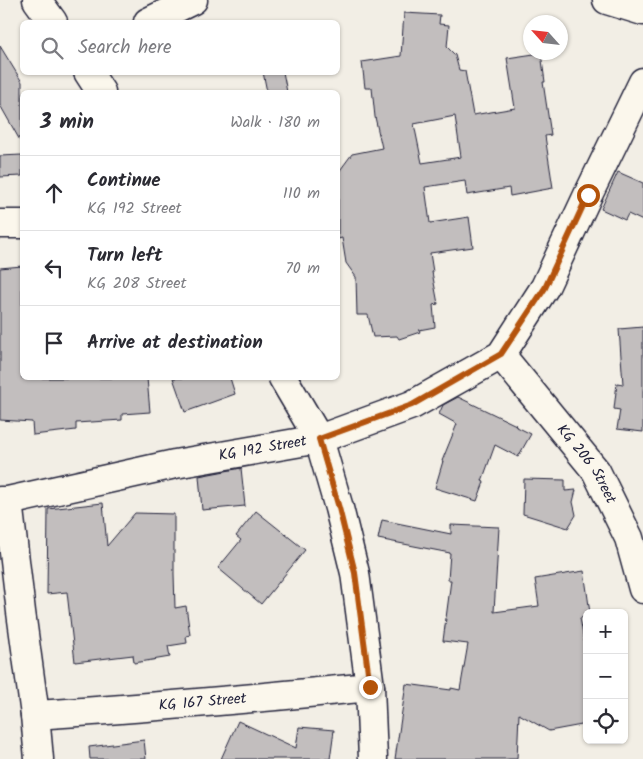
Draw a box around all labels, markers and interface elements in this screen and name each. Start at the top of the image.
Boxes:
north arrow [523,15,568,60]
search box [20,20,340,75]
text: Search here [78,33,172,63]
icon: search [38,34,66,62]
text: 3 min [40,106,94,139]
text: Walk · 180 m [230,110,320,135]
text: Continue [87,166,160,196]
icon: ahead [40,179,68,207]
text: 110 m [283,181,320,206]
route start [577,184,600,207]
text: KG 192 Street [87,196,182,221]
text: Turn left [87,241,162,271]
icon: left [40,254,68,282]
text: 70 m [285,256,320,281]
text: KG 208 Street [87,271,187,296]
text: Arrive at destination [87,328,263,358]
icon: arrive [40,329,68,357]
street label: KG 206 Street [550,419,623,508]
street label: KG 192 Street [217,429,309,468]
map controls [583,609,628,744]
button: + [583,609,628,654]
button: − [583,654,628,699]
route end [359,676,382,699]
street label: KG 167 Street [158,687,248,718]
button: locate [583,699,628,744]

